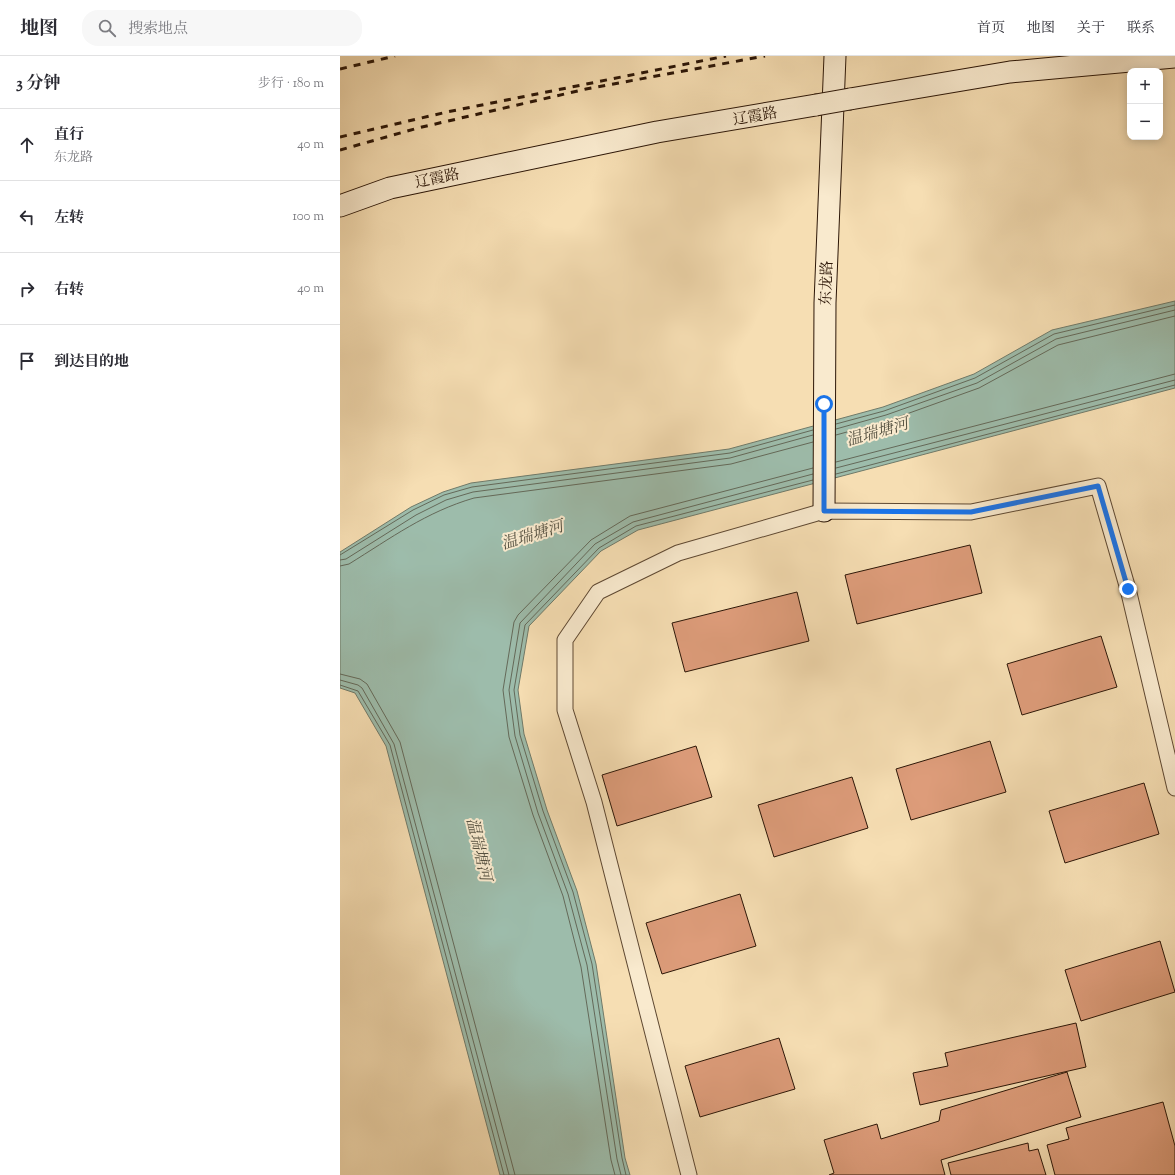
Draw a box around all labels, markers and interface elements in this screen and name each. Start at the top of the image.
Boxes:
search box [82,10,362,46]
text: 地图 [20,16,58,43]
icon: search [96,17,118,39]
text: 搜索地点 [128,19,188,40]
text: 首页 [977,19,1005,39]
text: 地图 [1027,19,1055,39]
text: 关于 [1077,19,1105,39]
text: 联系 [1127,19,1155,39]
map controls [1127,68,1163,140]
button: + [1127,68,1163,104]
text: 3 分钟 [16,72,61,96]
text: 步行 · 180 m [258,75,324,93]
street label: 辽霞路 [731,103,779,132]
button: − [1127,104,1163,140]
text: 直行 [54,125,84,146]
icon: ahead [16,134,38,156]
text: 40 m [297,136,324,154]
text: 东龙路 [54,149,93,167]
street label: 辽霞路 [413,165,462,194]
icon: left [16,206,38,228]
text: 左转 [54,208,84,229]
text: 100 m [292,208,324,226]
street label: 东龙路 [816,260,839,306]
icon: right [16,278,38,300]
text: 右转 [54,280,84,301]
text: 40 m [297,280,324,298]
icon: arrive [16,350,38,372]
text: 到达目的地 [54,352,129,373]
route start [815,395,833,413]
water label: 温瑞塘河 [844,413,914,453]
water label: 温瑞塘河 [499,515,570,557]
route end [1119,580,1137,598]
water label: 温瑞塘河 [459,816,497,886]

